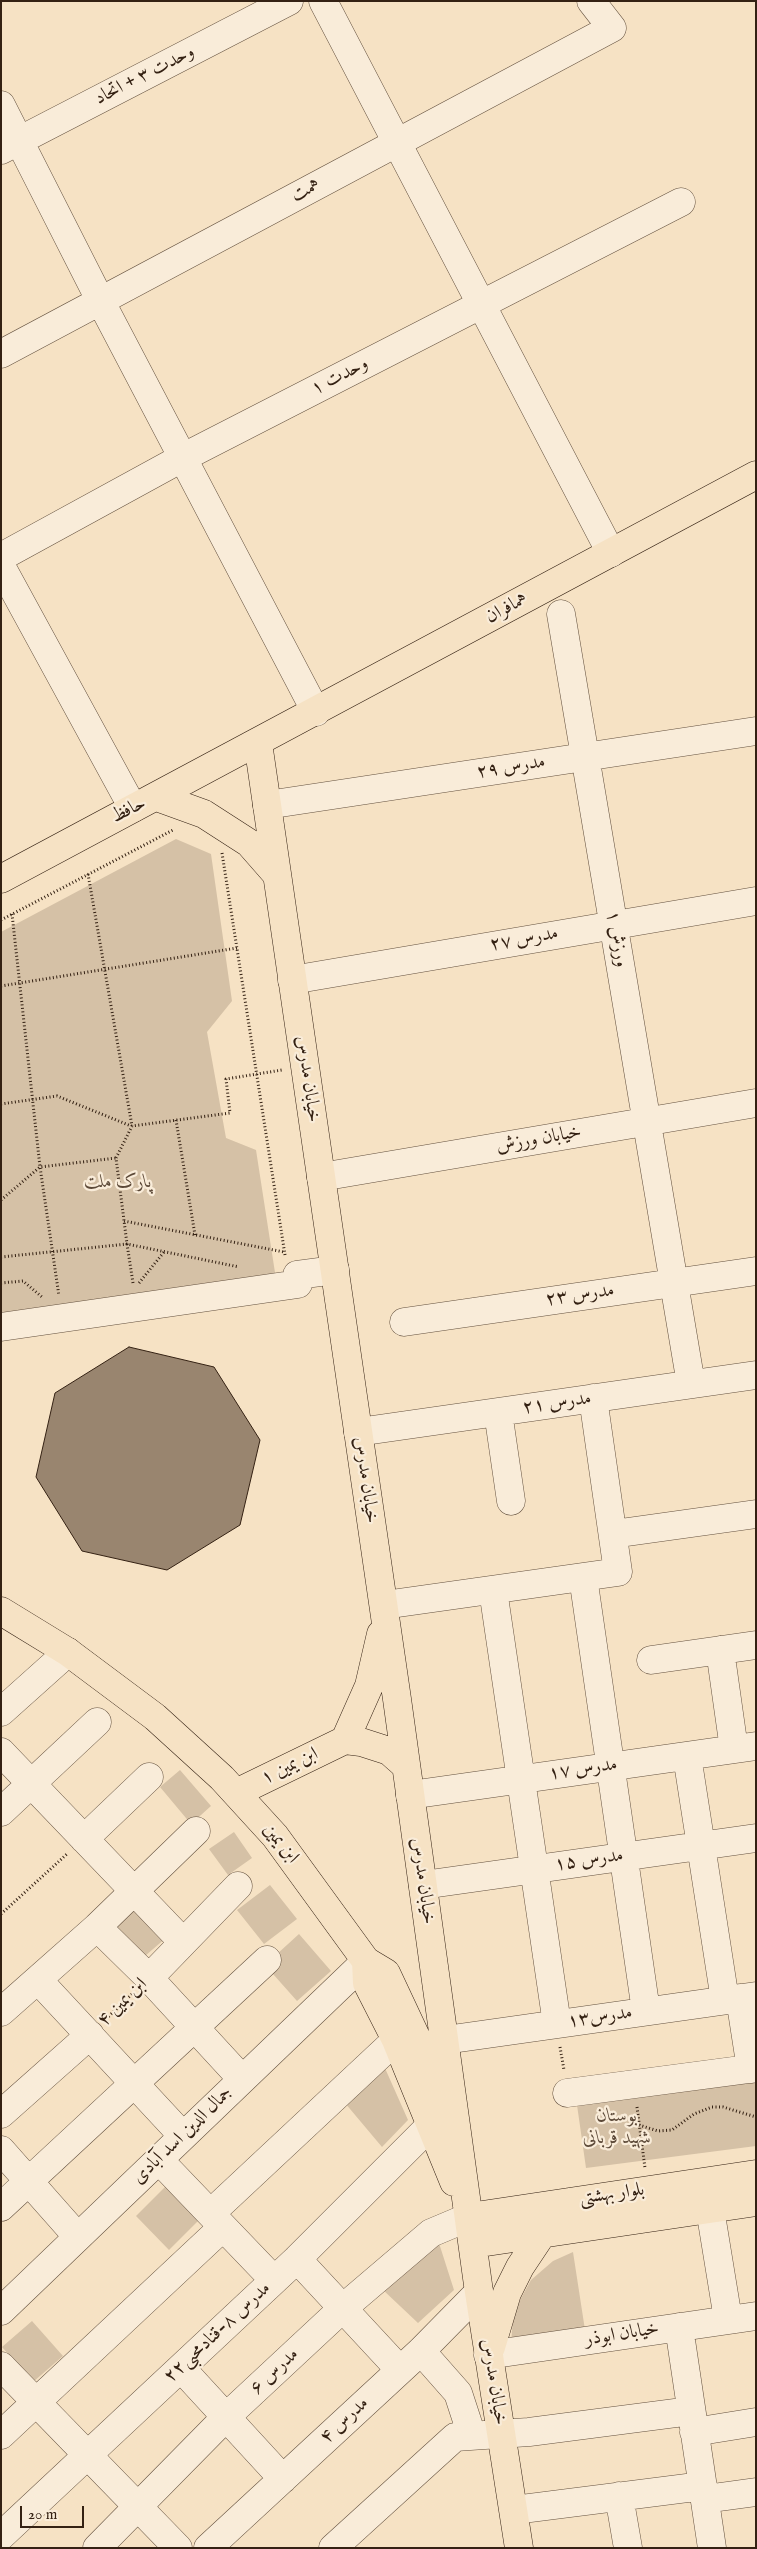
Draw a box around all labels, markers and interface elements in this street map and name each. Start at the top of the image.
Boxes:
street label: وحدت ۳ + اتحاد [91,41,199,111]
street label: همت [288,174,324,208]
street label: وحدت ۱ [308,353,372,401]
street label: همافران [482,589,532,629]
street label: مدرس ۲۹ [475,751,547,785]
street label: حافظ [108,793,150,829]
street label: ورزش ۱ [600,909,632,969]
street label: مدرس ۲۷ [488,923,560,957]
street label: خیابان مدرس [290,1034,324,1124]
street label: خیابان ورزش [495,1121,583,1159]
park label: پارک ملت [84,1172,152,1194]
street label: مدرس ۲۳ [544,1280,616,1312]
street label: مدرس ۲۱ [521,1388,593,1420]
street label: خیابان مدرس [348,1435,382,1525]
street label: ابن یمین ۱ [258,1743,322,1791]
street label: مدرس ۱۷ [547,1754,619,1786]
street label: ابن یمین [257,1819,303,1869]
street label: خیابان مدرس [405,1836,439,1926]
street label: مدرس ۱۵ [553,1845,625,1877]
street label: ابن یمین ۴ [93,1974,153,2032]
street label: مدرس۱۳ [566,2002,634,2034]
street label: جمال الدین اسد آبادی [128,2082,238,2190]
park label: بوستان شهید قربانی [583,2106,651,2150]
street label: بلوار بهشتی [578,2179,646,2211]
street label: مدرس ۸-قنادمحبی۲۲ [160,2278,276,2388]
street label: خیابان ابوذر [583,2318,661,2352]
street label: خیابان مدرس [475,2337,511,2427]
street label: مدرس ۶ [246,2344,304,2400]
street label: مدرس ۴ [316,2393,374,2449]
scale bar [22,2496,86,2528]
text: 20 m [28,2505,57,2524]

